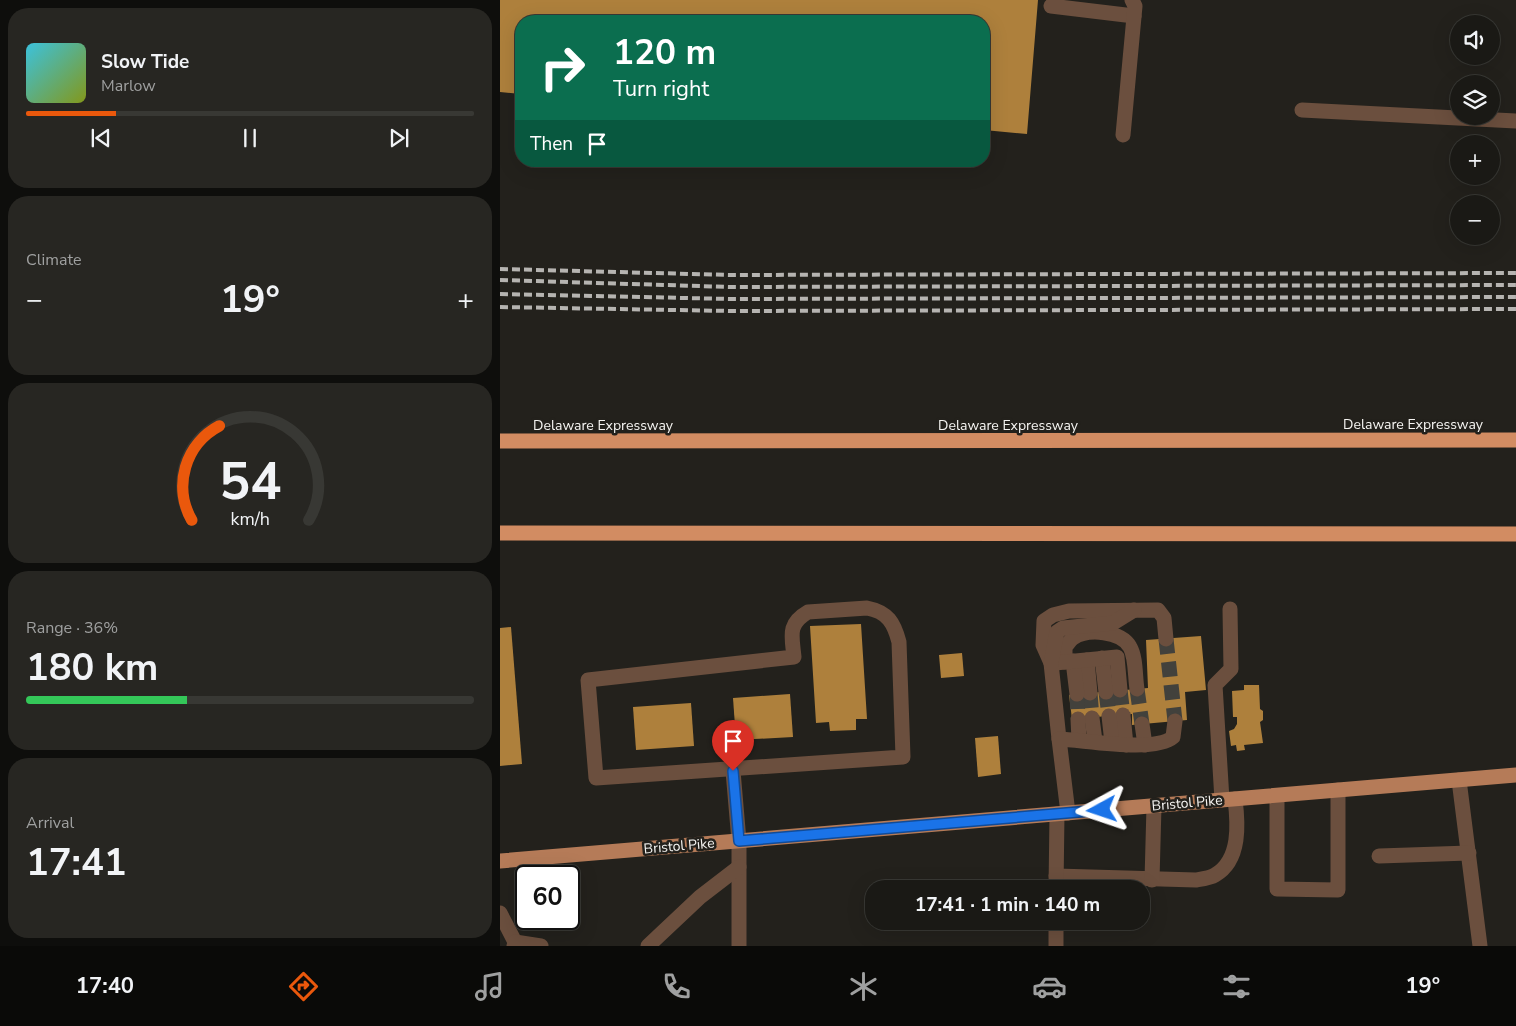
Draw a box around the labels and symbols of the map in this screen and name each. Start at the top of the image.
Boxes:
street label: Delaware Expressway [1343,415,1484,434]
street label: Delaware Expressway [533,416,674,435]
street label: Delaware Expressway [938,416,1079,435]
pin [712,720,754,771]
position arrow [1075,783,1127,835]
street label: Bristol Pike [1151,790,1223,816]
street label: Bristol Pike [643,833,715,859]
speed limit sign: 60 [515,865,580,930]

